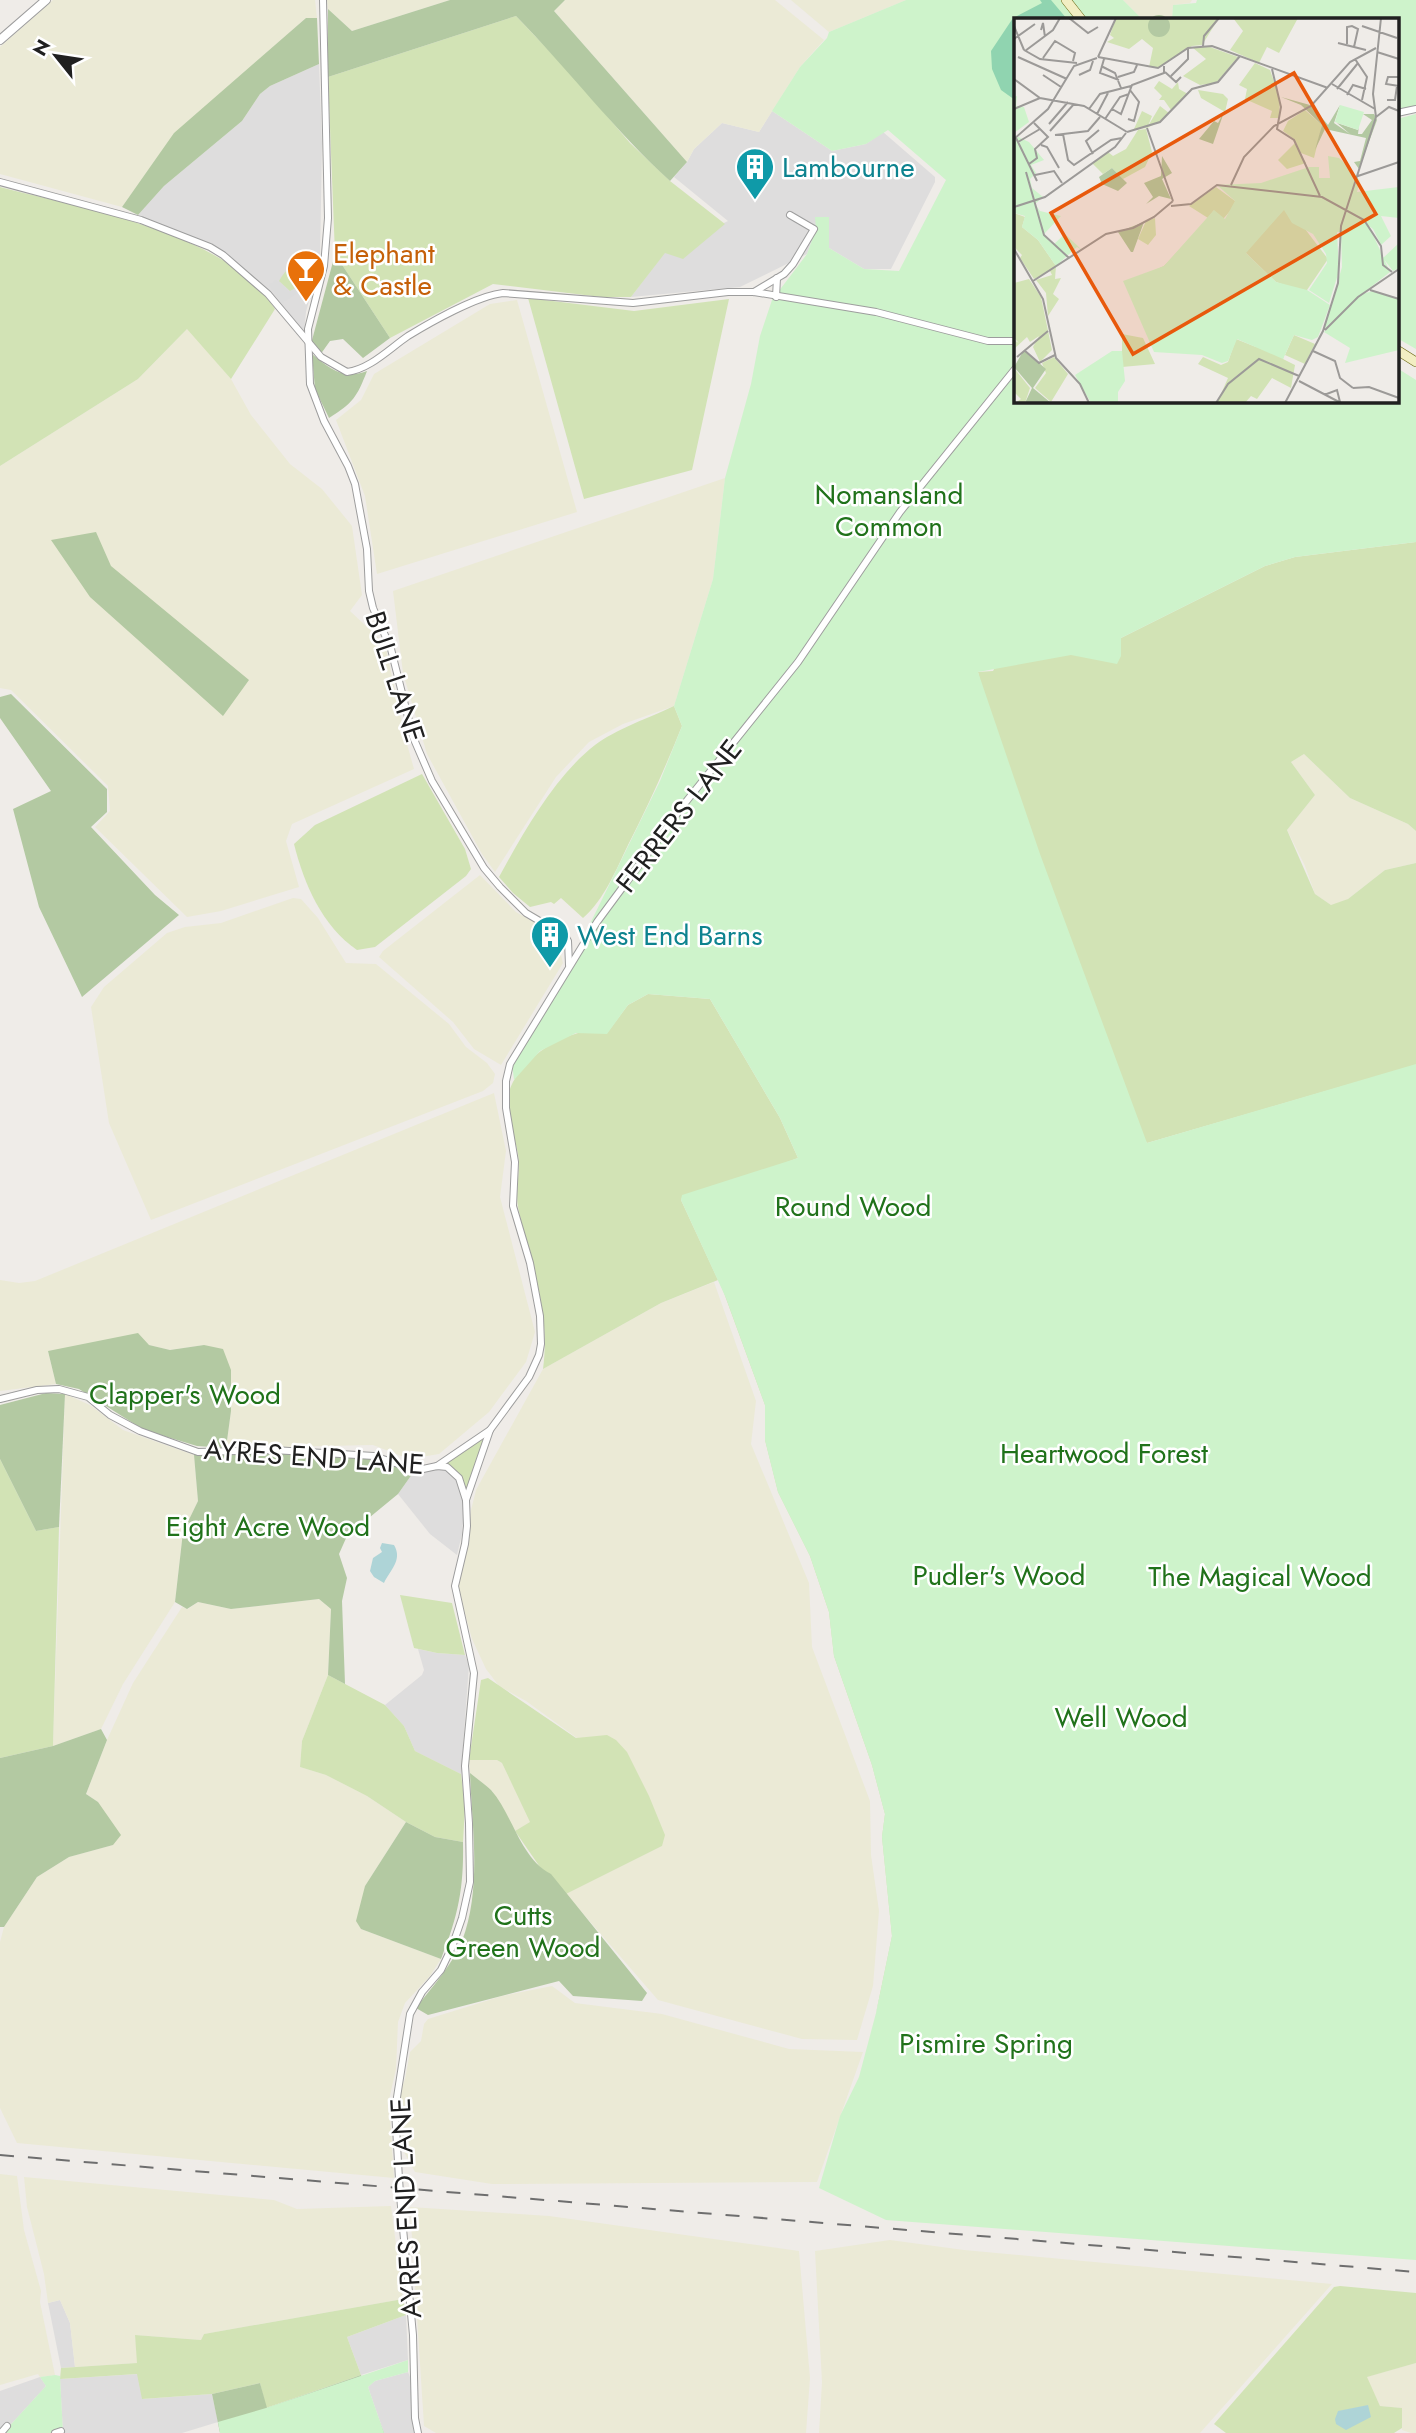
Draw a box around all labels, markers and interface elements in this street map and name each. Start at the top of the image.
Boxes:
inset map [1014,18,1398,402]
north arrow [21,21,91,91]
text: N [26,34,57,61]
building icon: Lambourne [734,146,776,201]
place label: Lambourne [782,147,915,188]
place label: Elephant & Castle [333,233,435,306]
bar icon: Elephant & Castle [285,248,327,303]
park label: Nomansland Common [815,474,963,547]
street label: BULL LANE [355,606,435,748]
street label: FERRERS LANE [606,731,752,901]
building icon: West End Barns [529,914,571,969]
place label: West End Barns [577,915,762,956]
park label: Round Wood [775,1186,931,1227]
park label: Clapper's Wood [89,1374,281,1415]
street label: AYRES END LANE [203,1429,425,1485]
park label: Heartwood Forest [1000,1433,1208,1474]
park label: Eight Acre Wood [166,1506,370,1547]
park label: Pudler's Wood [913,1555,1085,1596]
park label: The Magical Wood [1148,1556,1372,1597]
park label: Well Wood [1054,1697,1188,1738]
park label: Cutts Green Wood [446,1895,600,1968]
park label: Pismire Spring [899,2023,1073,2064]
street label: AYRES END LANE [380,2097,432,2319]

